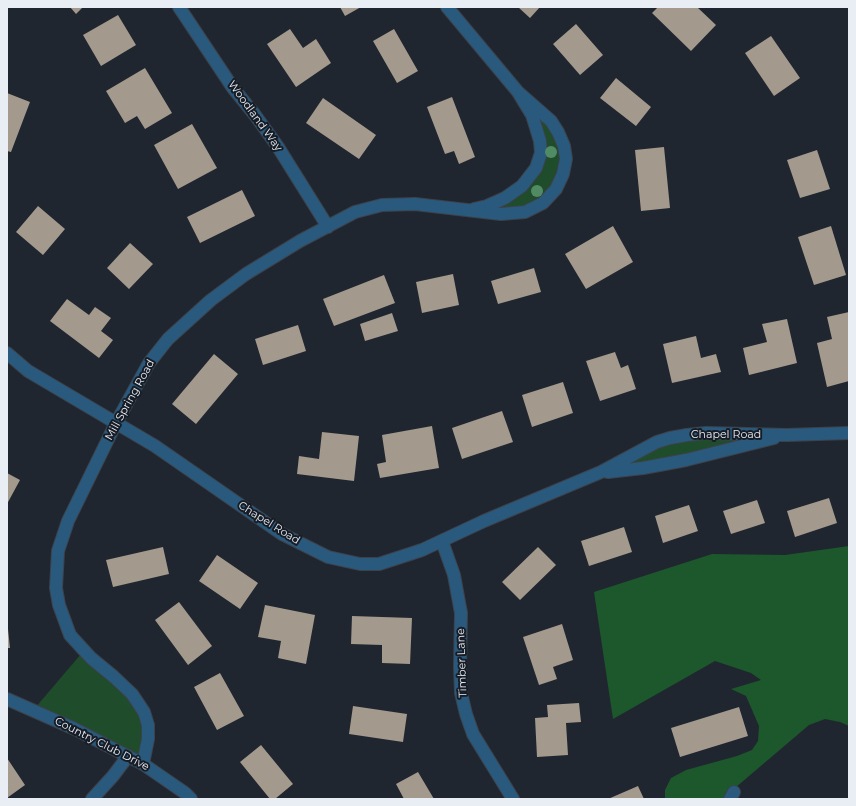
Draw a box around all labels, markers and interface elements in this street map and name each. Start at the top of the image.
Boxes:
street label: Woodland Way [225,78,285,154]
street label: Mill Spring Road [102,357,158,443]
street label: Chapel Road [691,428,761,442]
street label: Chapel Road [236,499,302,547]
street label: Timber Lane [454,628,470,698]
street label: Country Club Drive [53,714,151,774]

